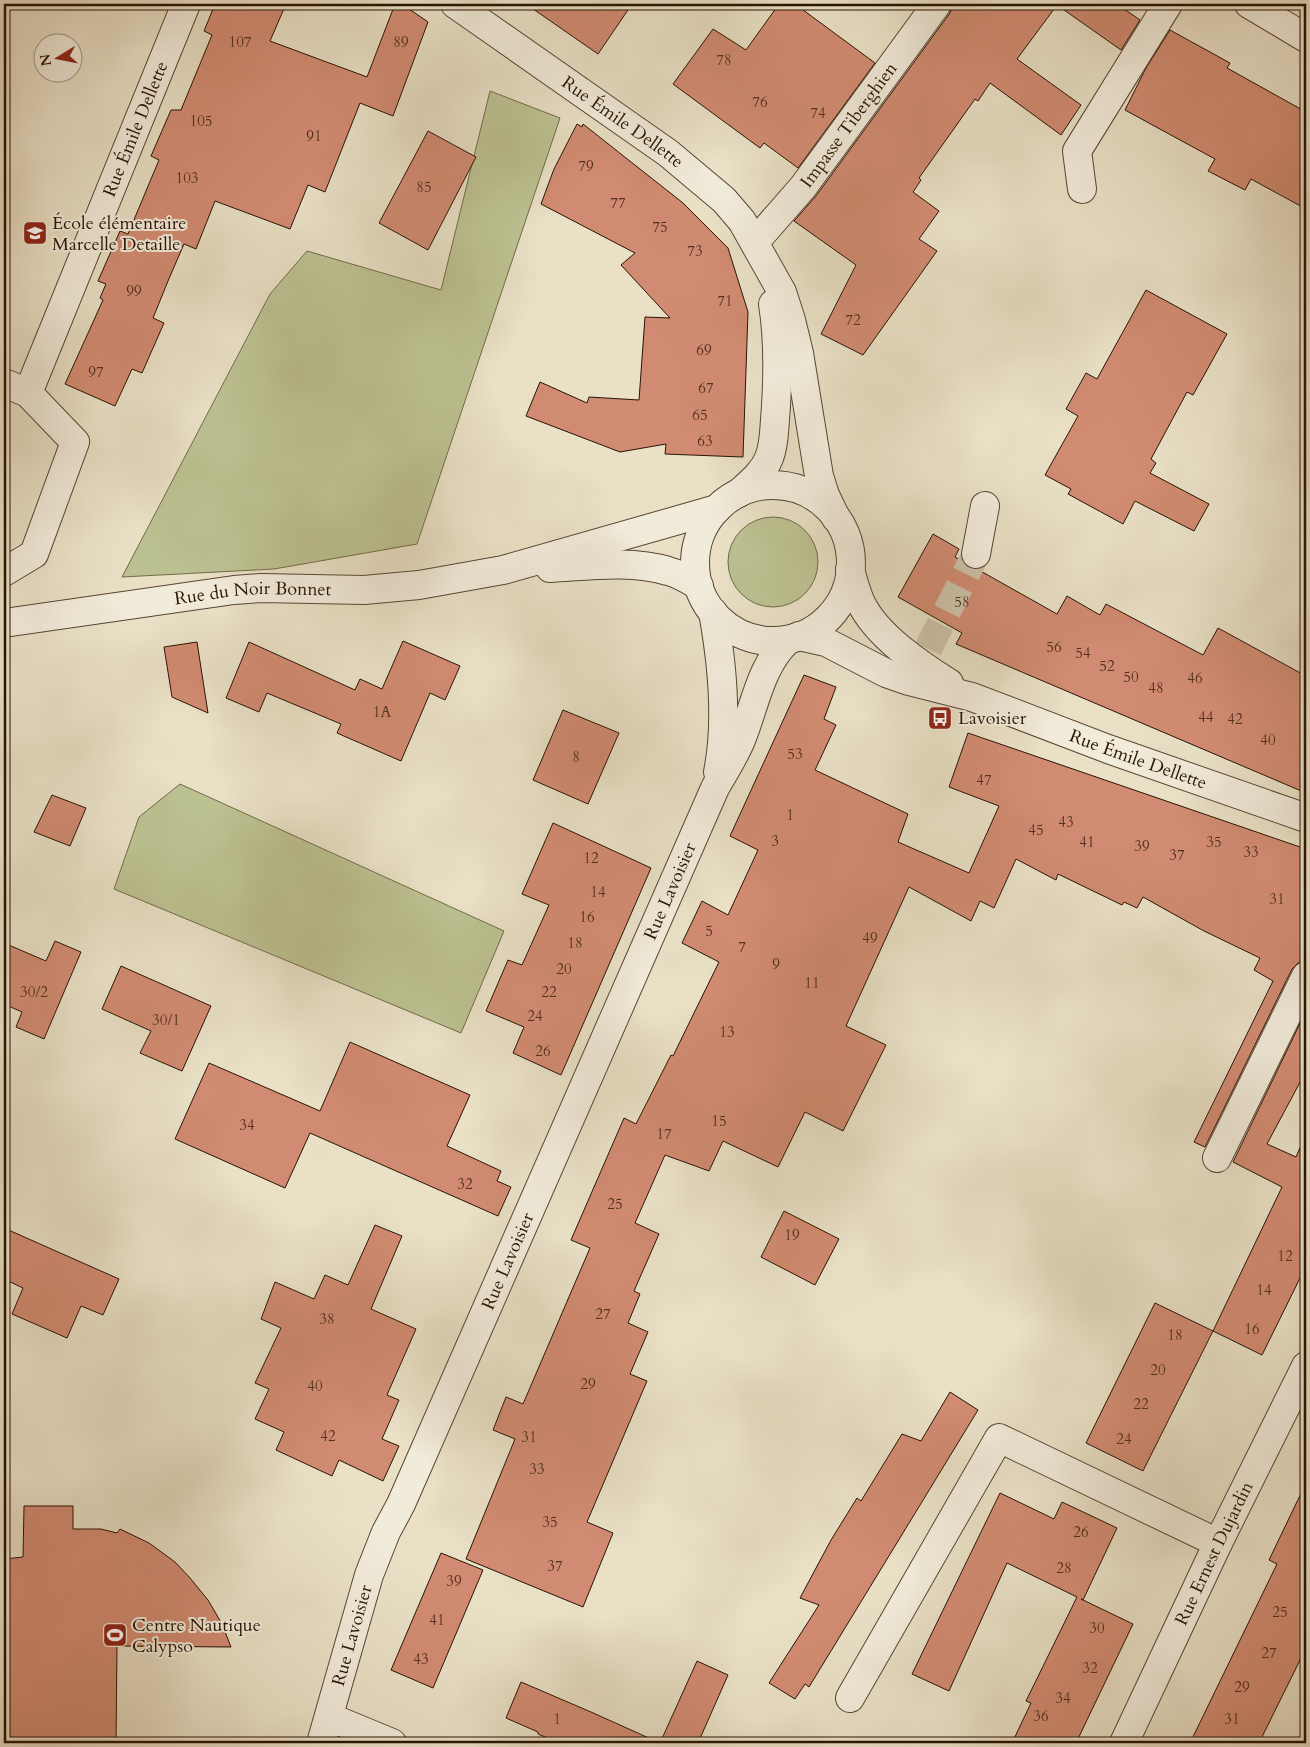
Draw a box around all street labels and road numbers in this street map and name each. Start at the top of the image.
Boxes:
street label: Impasse Tiberghien [794,57,904,193]
street label: Rue Émile Dellette [97,58,174,201]
street label: Rue Émile Dellette [556,70,689,174]
street label: Rue du Noir Bonnet [173,576,332,611]
street label: Rue Émile Dellette [1066,723,1210,795]
street label: Rue Lavoisier [638,838,703,944]
street label: Rue Lavoisier [476,1208,540,1314]
street label: Rue Ernest Dujardin [1169,1477,1260,1629]
street label: Rue Lavoisier [326,1582,379,1689]

